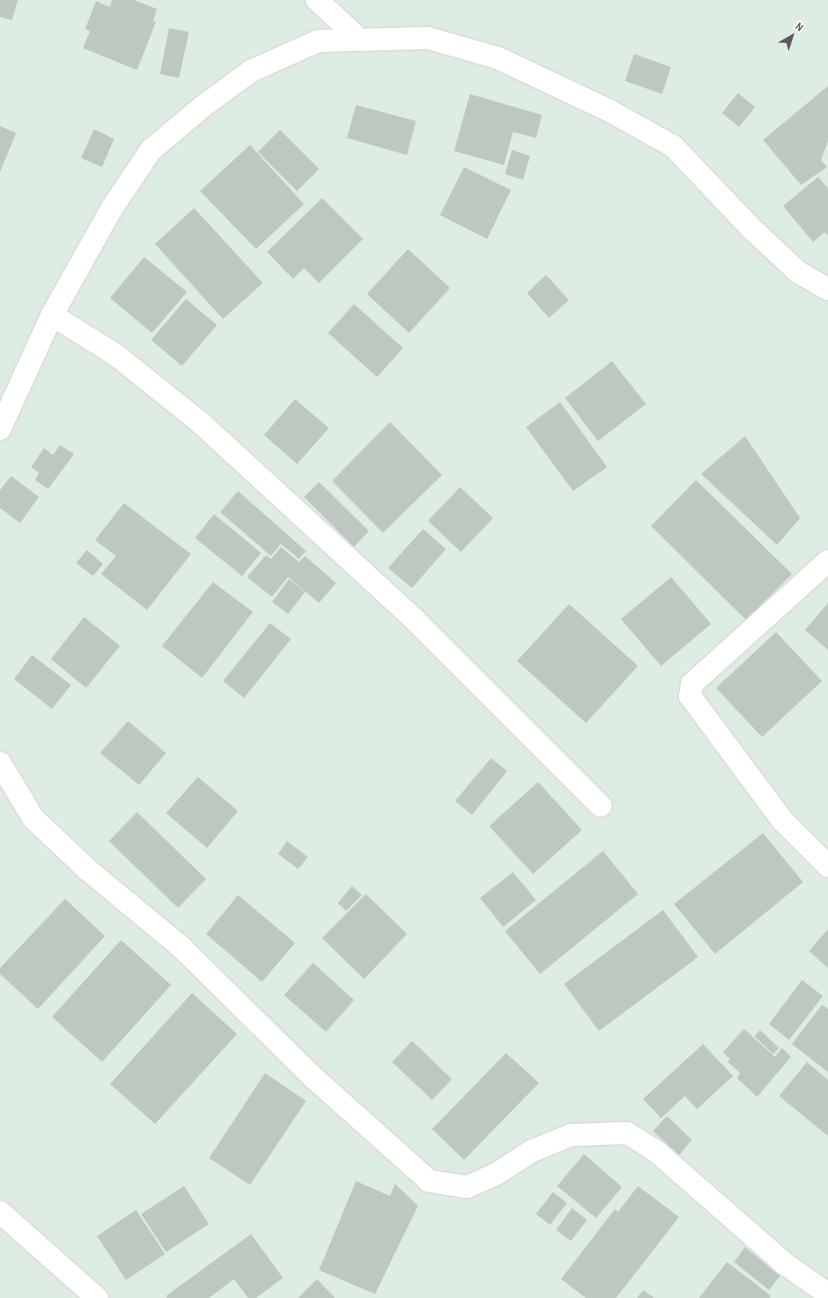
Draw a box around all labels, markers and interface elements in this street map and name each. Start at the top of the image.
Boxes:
north arrow [772,16,812,56]
text: N [793,19,806,34]

